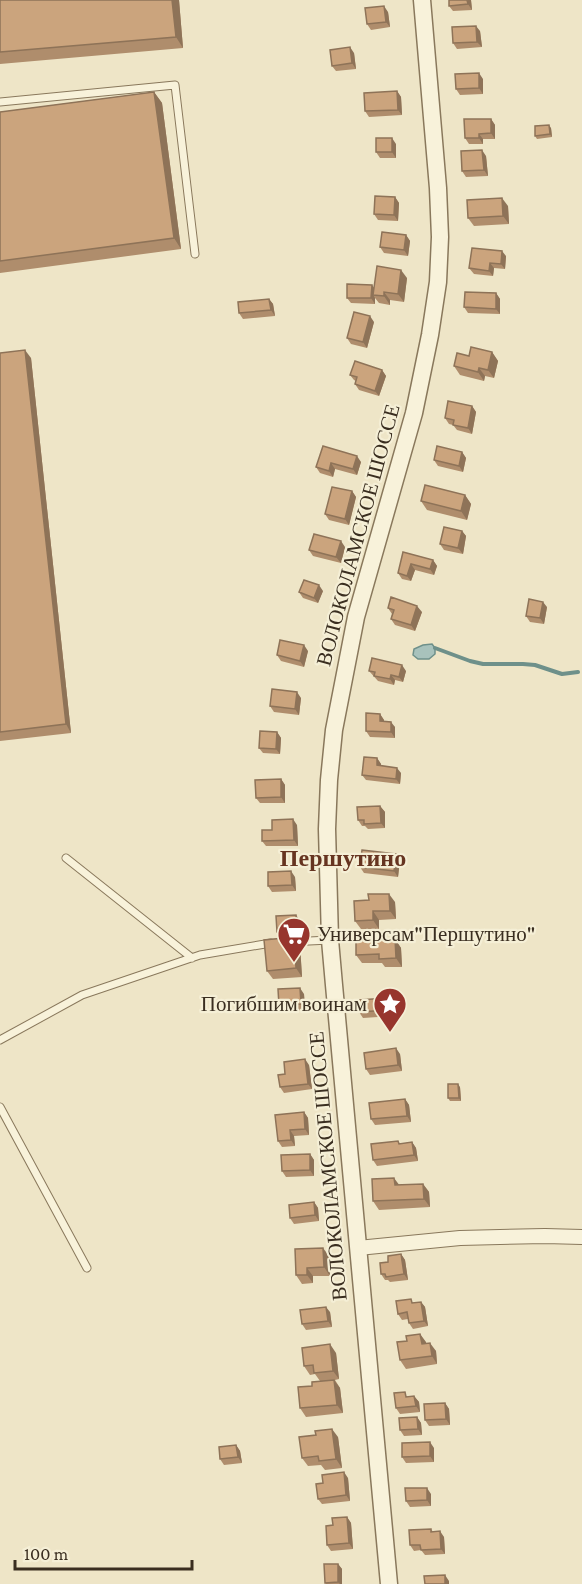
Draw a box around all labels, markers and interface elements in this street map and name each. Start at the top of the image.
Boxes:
street label: ВОЛОКОЛАМСКОЕ ШОССЕ [311,401,405,669]
district label: Першутино [280,844,406,871]
supermarket icon: Универсам"Першутино" [276,916,312,963]
place label: Универсам"Першутино" [317,922,535,946]
place icon: Погибшим воинам [372,986,408,1033]
place label: Погибшим воинам [201,992,367,1016]
street label: ВОЛОКОЛАМСКОЕ ШОССЕ [304,1030,352,1302]
scale bar [15,1533,192,1571]
text: 100 m [24,1544,69,1564]

